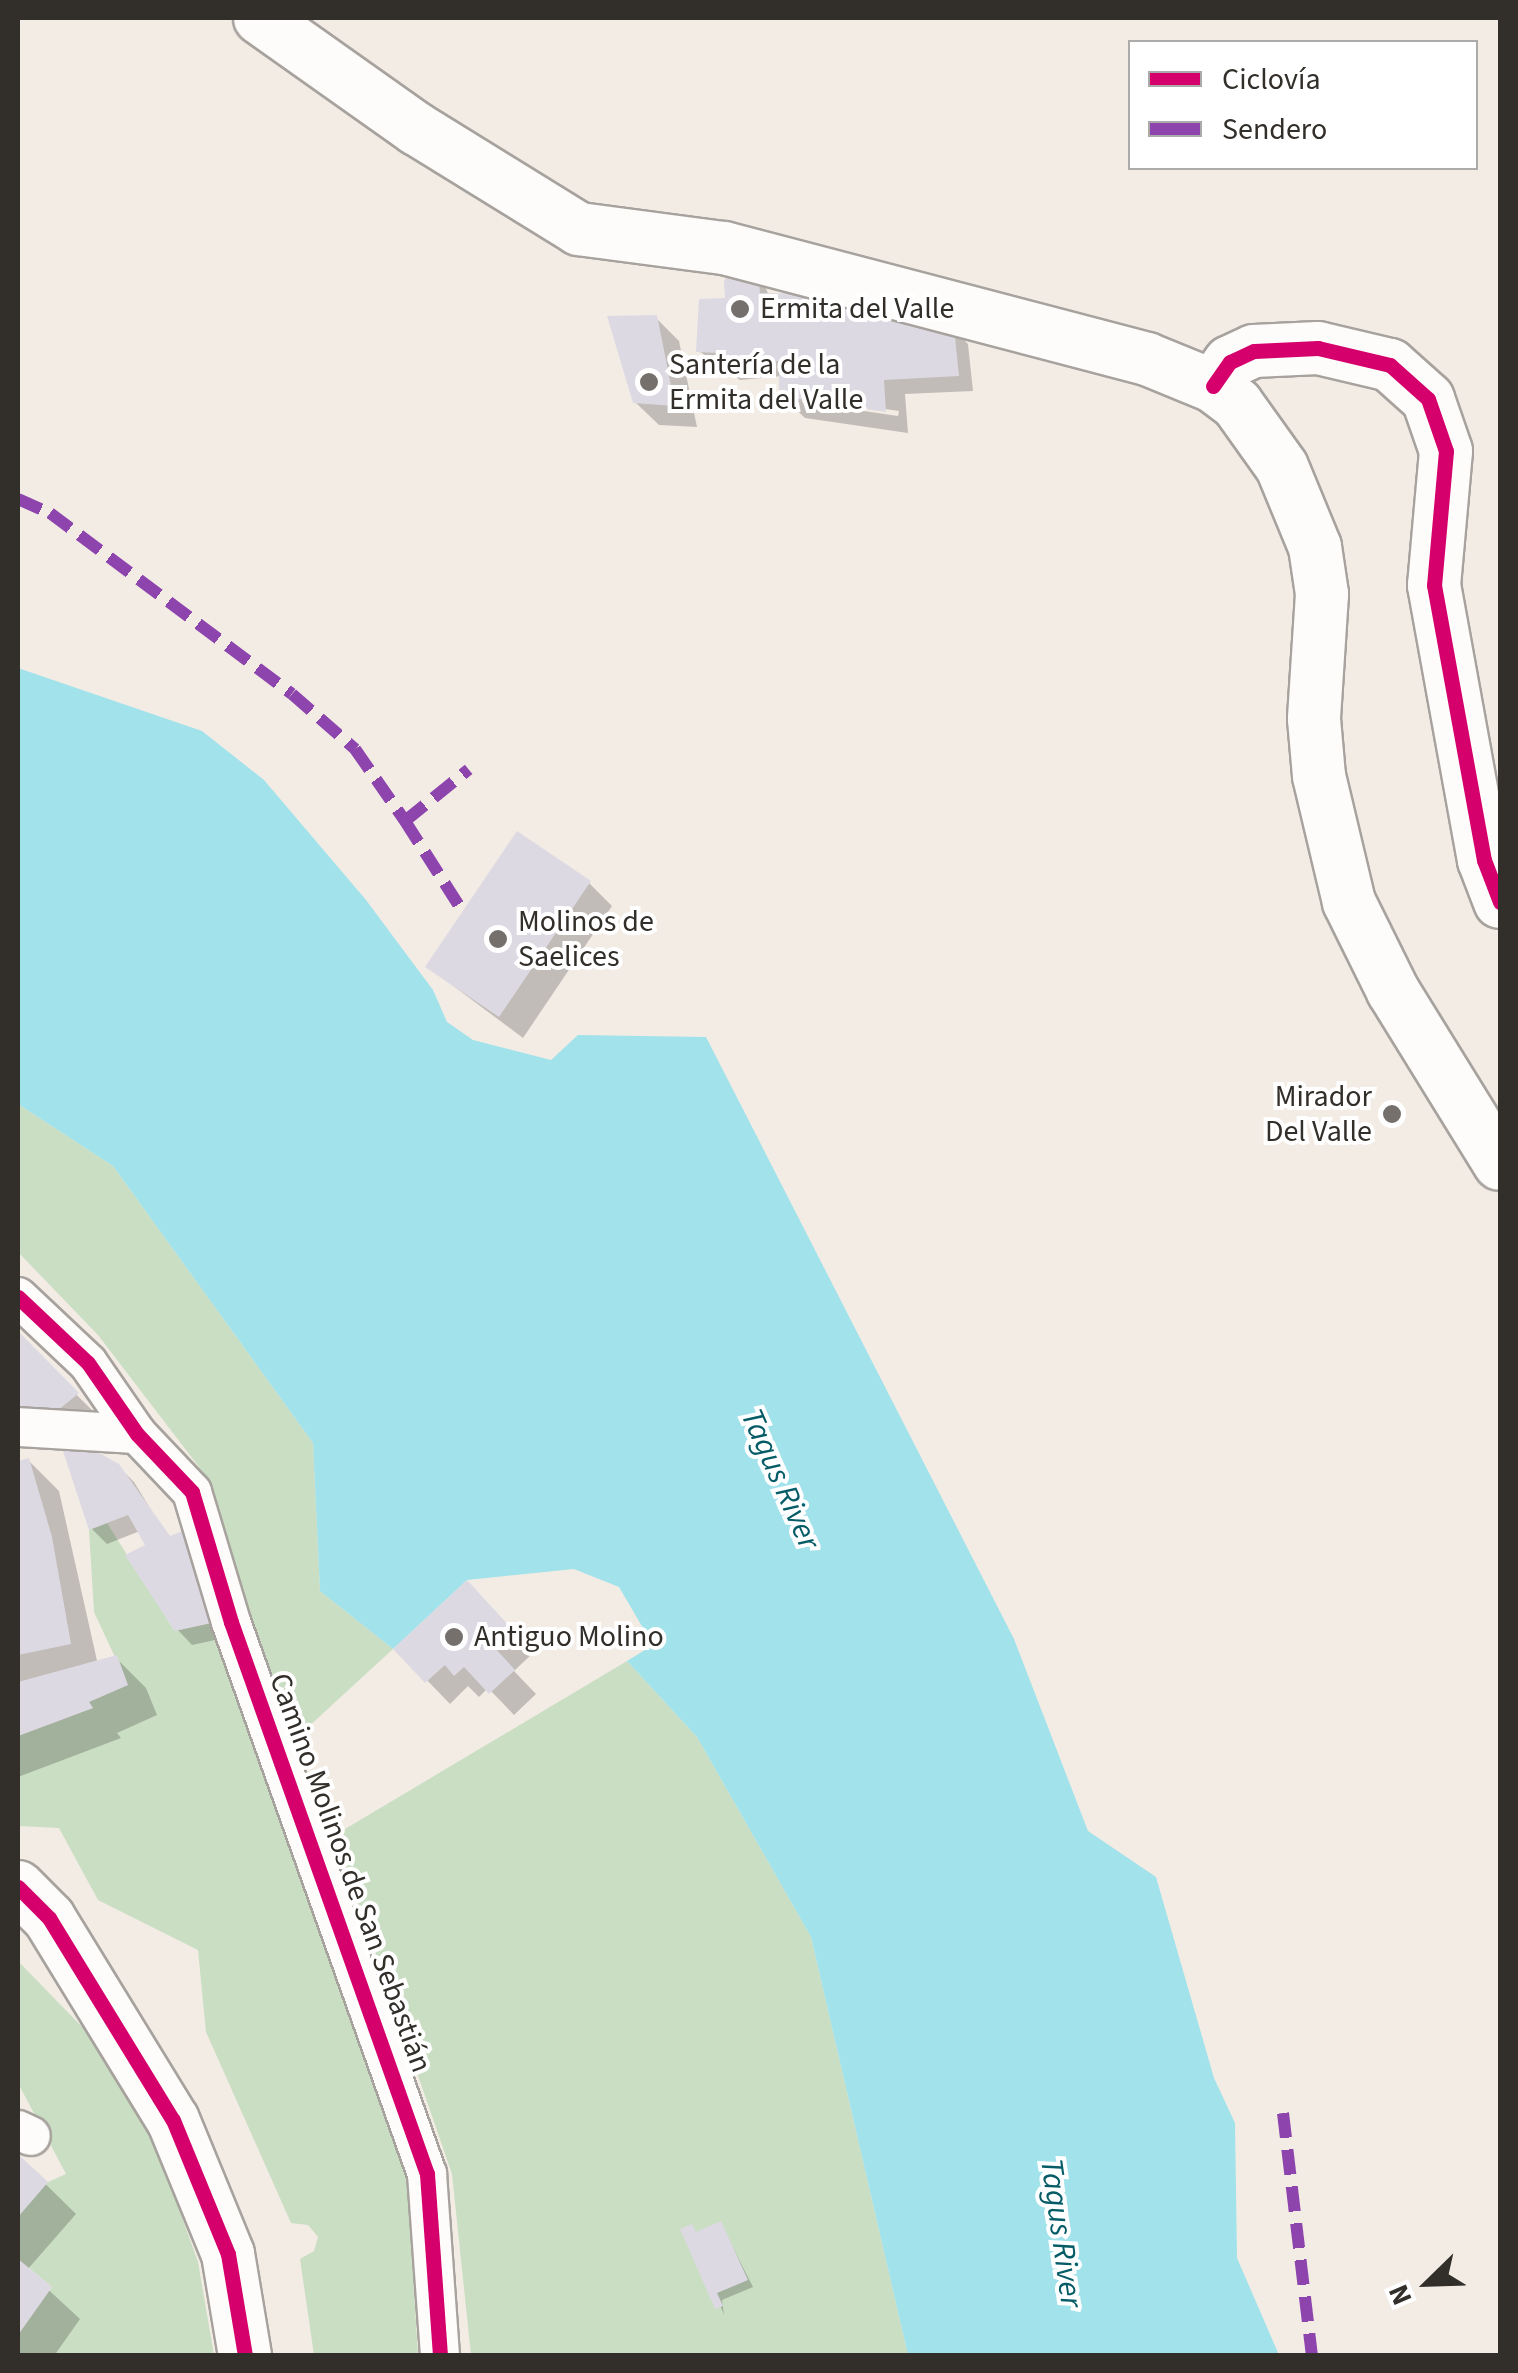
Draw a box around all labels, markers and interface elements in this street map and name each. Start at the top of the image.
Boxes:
legend [1128,40,1478,170]
text: Ciclovía [1222,58,1321,101]
text: Sendero [1222,108,1327,151]
place label: Ermita del Valle [760,291,954,327]
marker: Ermita del Valle [729,298,751,320]
place label: Santería de la Ermita del Valle [669,347,863,418]
marker: Santería de la Ermita del Valle [638,371,660,393]
place label: Molinos de Saelices [518,904,654,974]
marker: Molinos de Saelices [487,928,509,950]
place label: Mirador Del Valle [1265,1079,1372,1150]
marker: Mirador Del Valle [1381,1103,1403,1125]
water label: Tagus River [732,1403,828,1555]
place label: Antiguo Molino [474,1619,664,1655]
marker: Antiguo Molino [443,1626,465,1648]
street label: Camino Molinos de San Sebastián [261,1669,439,2077]
water label: Tagus River [1032,2156,1090,2310]
north arrow [1378,2233,1478,2333]
text: N [1378,2278,1422,2311]

